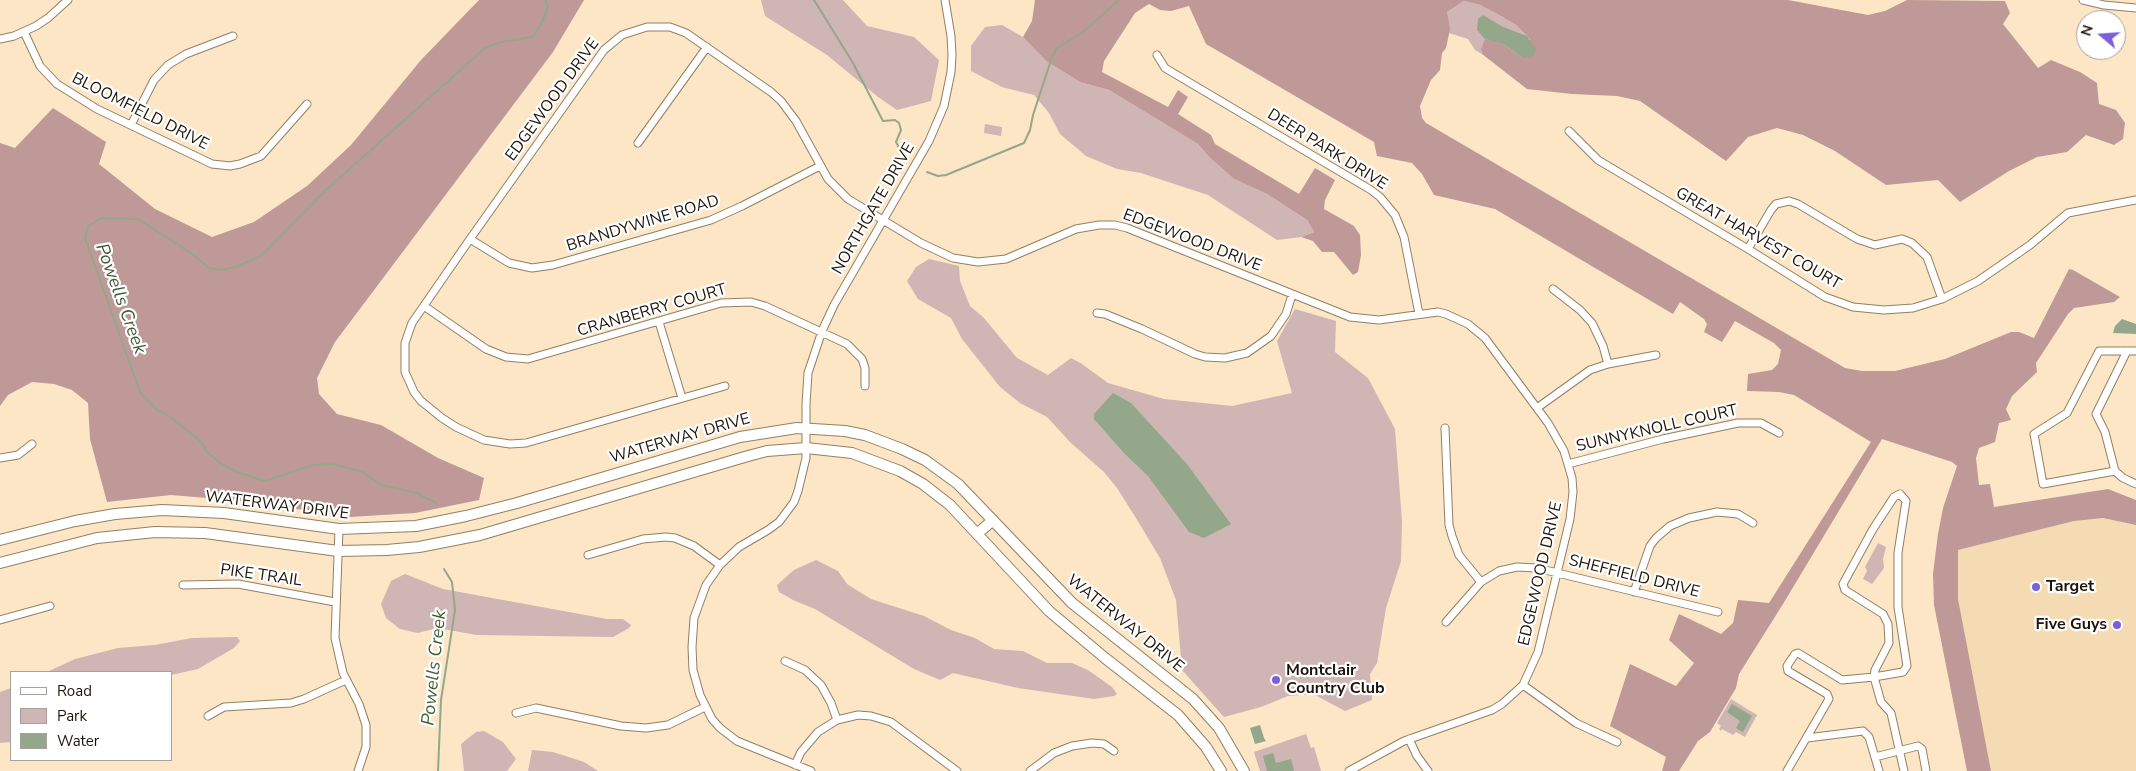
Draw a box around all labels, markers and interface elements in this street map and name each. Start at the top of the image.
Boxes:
north arrow [2076,10,2126,60]
text: N [2077,23,2098,38]
street label: EDGEWOOD DRIVE [502,35,604,165]
street label: BLOOMFIELD DRIVE [68,69,212,155]
street label: DEER PARK DRIVE [1263,105,1391,195]
street label: NORTHGATE DRIVE [829,140,919,278]
street label: GREAT HARVEST COURT [1672,184,1844,294]
street label: BRANDYWINE ROAD [564,192,722,256]
street label: EDGEWOOD DRIVE [1120,206,1264,276]
water label: Powells Creek [90,241,150,357]
street label: CRANBERRY COURT [575,281,729,341]
street label: SUNNYKNOLL COURT [1574,401,1740,457]
street label: WATERWAY DRIVE [608,410,752,468]
street label: WATERWAY DRIVE [204,488,350,524]
street label: EDGEWOOD DRIVE [1515,500,1567,648]
street label: SHEFFIELD DRIVE [1567,551,1701,603]
street label: PIKE TRAIL [219,561,303,591]
street label: WATERWAY DRIVE [1063,571,1187,677]
place label: Target [2046,577,2094,597]
marker: Target [2030,581,2042,593]
water label: Powells Creek [418,609,452,727]
place label: Five Guys [2036,615,2107,635]
marker: Five Guys [2111,619,2123,631]
place label: Montclair Country Club [1286,661,1385,699]
legend [10,671,172,761]
marker: Montclair Country Club [1270,674,1282,686]
text: Road [57,681,92,701]
text: Park [57,706,87,726]
text: Water [57,731,99,751]

